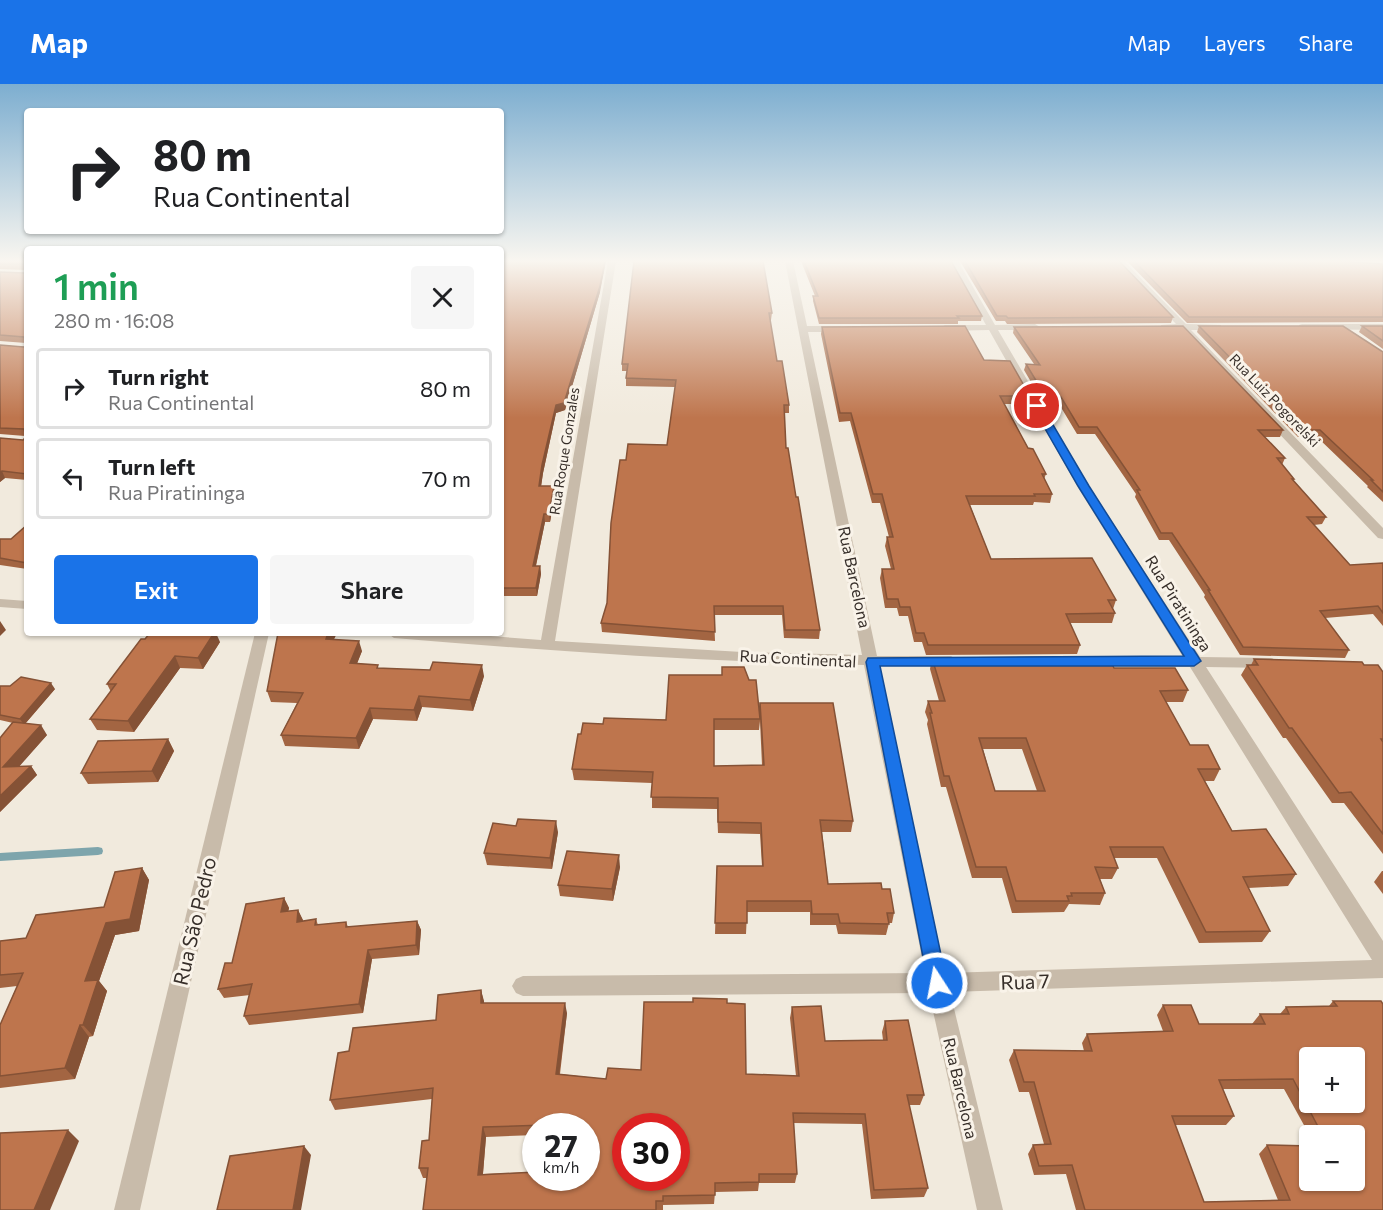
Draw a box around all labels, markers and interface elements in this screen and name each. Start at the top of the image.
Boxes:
text: Map [30,25,88,59]
text: Map [1127,30,1171,55]
text: Layers [1204,30,1266,55]
text: Share [1299,30,1353,55]
text: 80 m [153,128,252,180]
icon: right [54,132,132,210]
text: Rua Continental [153,180,351,213]
text: 1 min [54,263,139,307]
button: close [411,266,474,329]
text: 280 m · 16:08 [54,308,175,332]
street label: Rua Luiz Pogorelski [1226,350,1324,450]
text: Turn right [108,363,209,390]
icon: right [57,372,90,405]
text: 80 m [420,375,471,402]
pin [1011,380,1062,431]
street label: Rua Roque Gonzales [546,386,582,516]
icon: arrive [1020,389,1053,422]
text: Rua Continental [108,390,254,414]
text: Turn left [108,453,195,480]
icon: left [57,462,90,495]
text: 70 m [422,465,471,492]
text: Rua Piratininga [108,480,245,504]
street label: Rua Barcelona [835,524,875,630]
street label: Rua Piratininga [1142,551,1216,655]
button: Exit [54,555,258,624]
button: Share [270,555,474,624]
street label: Rua Continental [739,645,857,671]
street label: Rua São Pedro [168,855,220,987]
position arrow [905,951,969,1015]
street label: Rua 7 [1000,968,1050,994]
street label: Rua Barcelona [940,1036,982,1140]
map controls [1299,1047,1365,1191]
button: + [1299,1047,1365,1113]
speed limit sign: 30 [612,1113,690,1191]
button: − [1299,1125,1365,1191]
text: 27 [544,1126,578,1163]
text: km/h [543,1158,579,1176]

